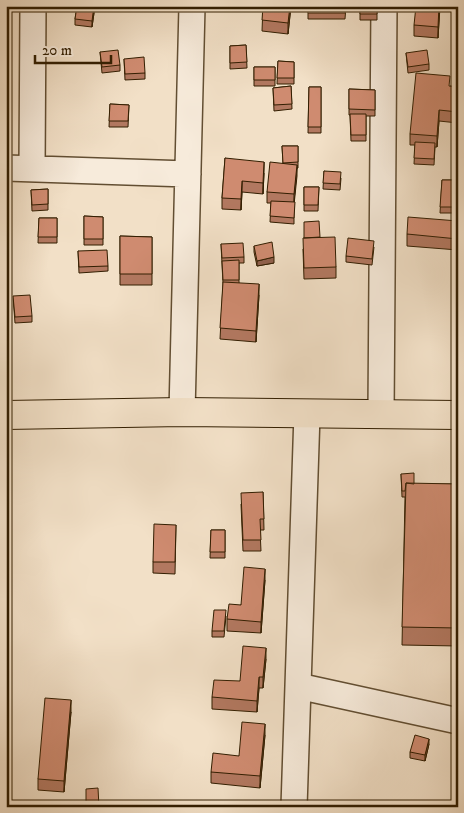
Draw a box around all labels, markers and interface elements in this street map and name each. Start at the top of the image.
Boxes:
scale bar [35,32,111,64]
text: 20 m [42,41,72,60]

